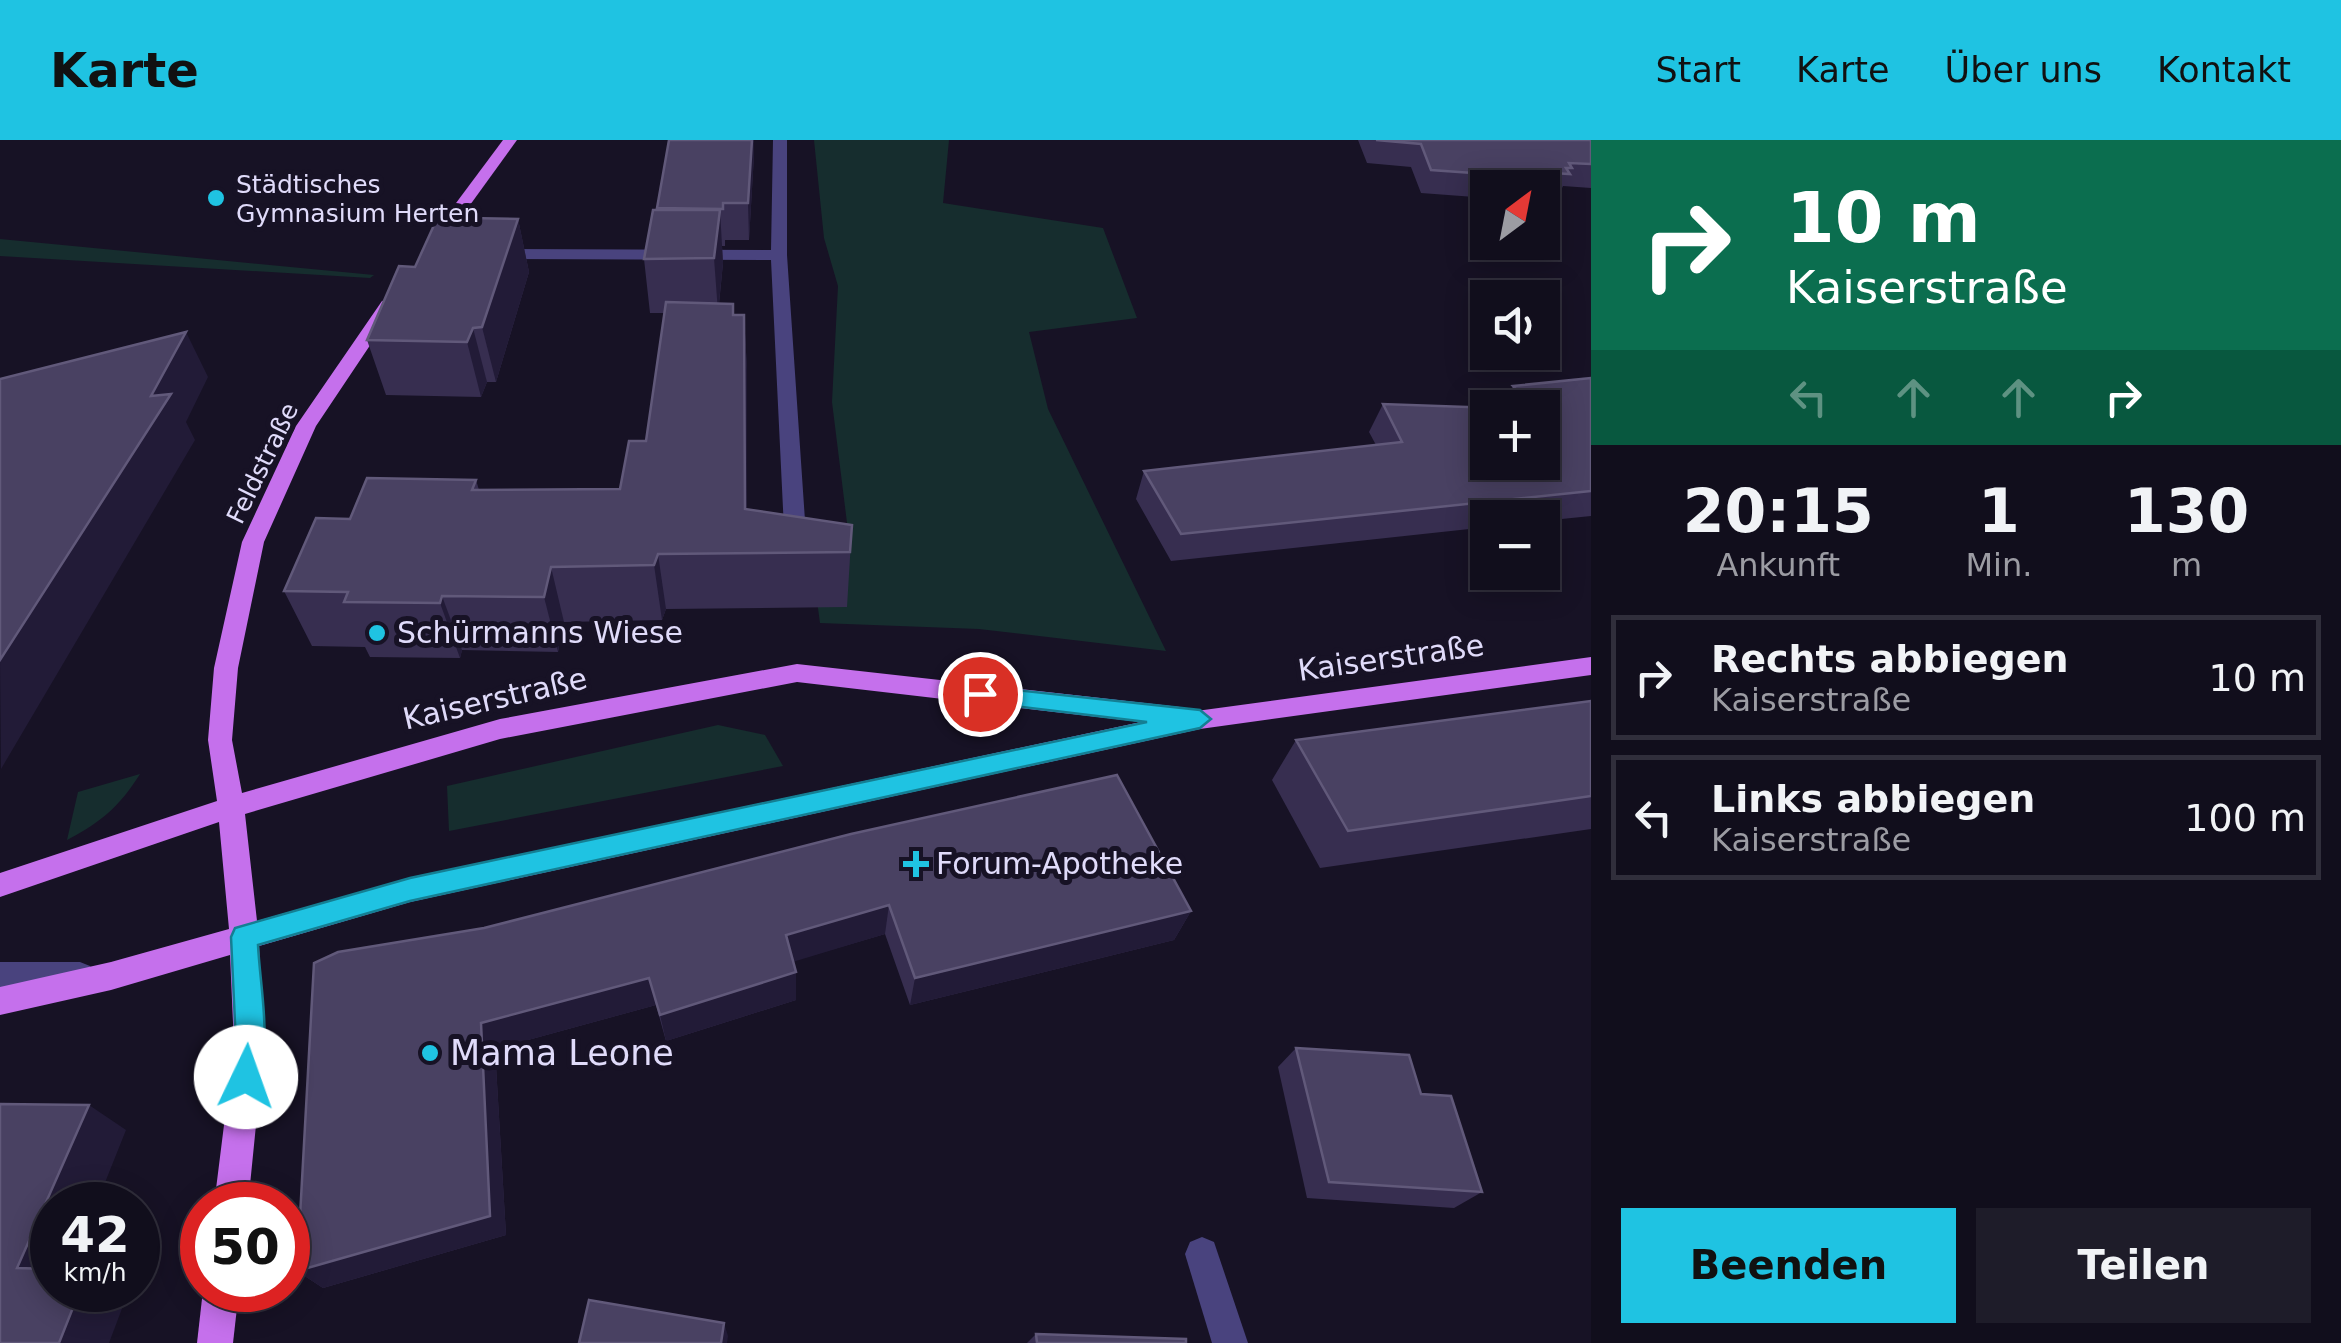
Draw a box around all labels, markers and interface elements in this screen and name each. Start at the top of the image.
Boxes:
text: Karte [50,42,199,98]
text: Start [1656,50,1741,90]
text: Karte [1796,50,1890,90]
text: Über uns [1945,50,2102,90]
text: Kontakt [2157,50,2291,90]
place label: Städtisches Gymnasium Herten [236,170,479,228]
north arrow [1470,170,1560,260]
map controls [1470,170,1560,590]
text: 10 m [1786,177,1981,259]
icon: right [1621,180,1751,310]
marker: Städtisches Gymnasium Herten [205,187,227,209]
text: Kaiserstraße [1786,261,2068,314]
button: sound [1470,280,1560,370]
icon: left [1781,370,1836,425]
icon: ahead [1886,370,1941,425]
icon: ahead [1991,370,2046,425]
icon: right [2096,370,2151,425]
button: + [1470,390,1560,480]
street label: Feldstraße [221,398,304,528]
text: 20:15 [1683,476,1874,546]
text: 1 [1978,476,2020,546]
text: 130 [2124,476,2249,546]
button: − [1470,500,1560,590]
text: Ankunft [1716,546,1840,584]
text: Min. [1965,546,2032,584]
text: m [2171,546,2202,584]
place label: Schürmanns Wiese [397,615,683,650]
marker: Schürmanns Wiese [366,622,388,644]
street label: Kaiserstraße [1296,627,1486,688]
text: Rechts abbiegen [1711,637,2069,681]
icon: right [1626,650,1681,705]
pin [938,652,1023,737]
text: 10 m [2209,656,2306,700]
street label: Kaiserstraße [399,660,590,737]
icon: arrive [953,667,1008,722]
text: Kaiserstraße [1711,681,1911,719]
text: Links abbiegen [1711,777,2035,821]
icon: left [1626,790,1681,845]
text: 100 m [2184,796,2306,840]
text: Kaiserstraße [1711,821,1911,859]
place label: Forum-Apotheke [936,846,1183,881]
marker: Forum-Apotheke [905,853,927,875]
position arrow [194,1025,298,1129]
place label: Mama Leone [450,1033,674,1073]
marker: Mama Leone [419,1042,441,1064]
speed limit sign: 50 [180,1182,310,1312]
text: 42 [60,1206,130,1264]
button: Beenden [1621,1208,1956,1323]
button: Teilen [1976,1208,2311,1323]
text: km/h [63,1258,127,1287]

